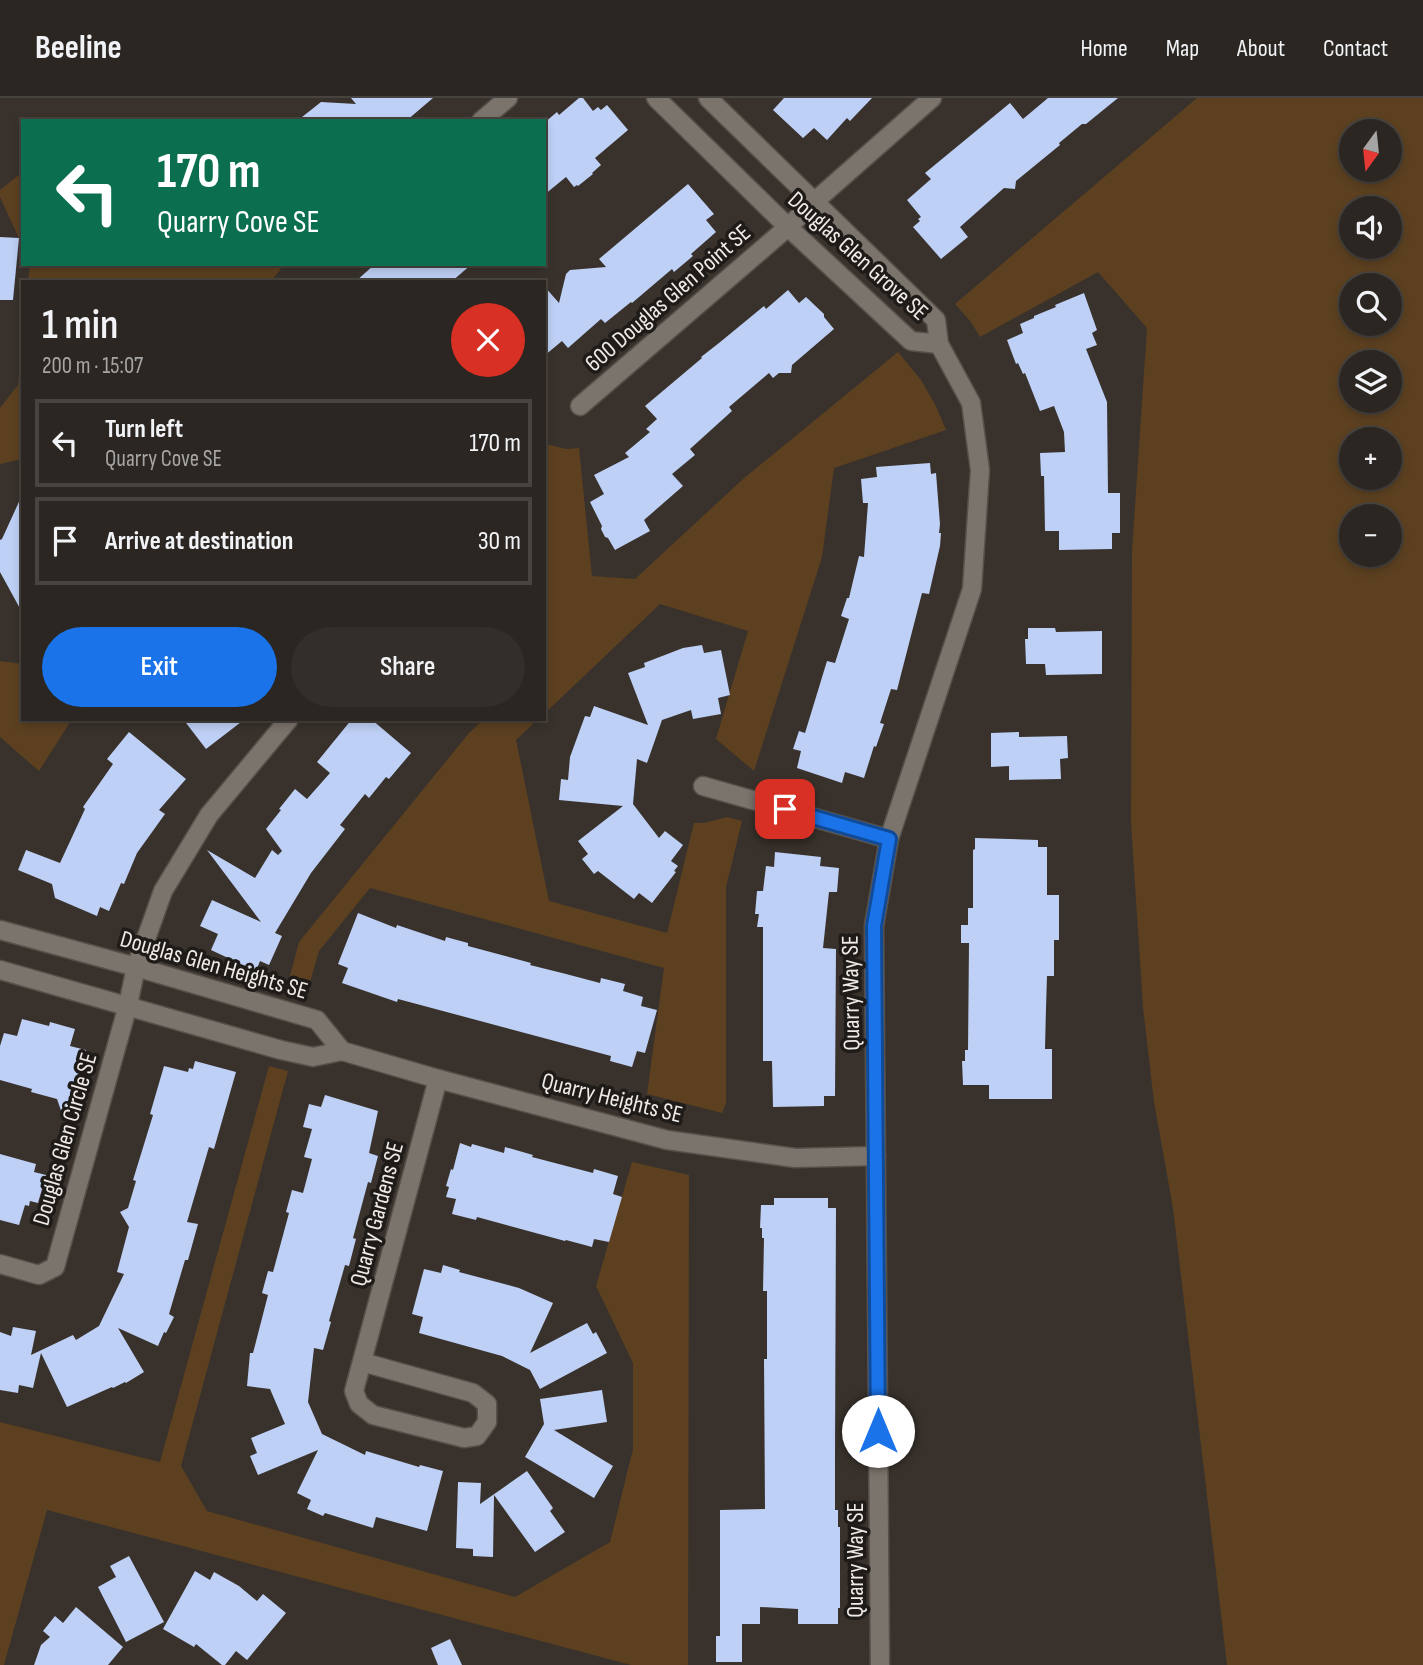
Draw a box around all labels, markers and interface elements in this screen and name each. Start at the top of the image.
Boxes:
text: Beeline [35,28,122,68]
text: Home [1080,34,1128,63]
text: Map [1166,34,1199,63]
text: About [1237,34,1285,63]
text: Contact [1323,34,1388,63]
north arrow [1339,119,1402,182]
map controls [1339,119,1402,567]
text: 170 m [157,143,261,202]
icon: left [42,147,133,238]
street label: Douglas Glen Grove SE [782,185,934,327]
button: sound [1339,196,1402,259]
text: Quarry Cove SE [157,203,320,242]
street label: 600 Douglas Glen Point SE [579,218,757,378]
button: search [1339,273,1402,336]
text: 1 min [42,300,118,351]
button: close [451,303,525,377]
button: layers [1339,350,1402,413]
text: 200 m · 15:07 [42,352,143,380]
text: Turn left [105,414,183,445]
icon: left [46,424,84,462]
button: + [1339,427,1402,490]
text: 170 m [469,428,521,459]
text: Quarry Cove SE [105,445,222,473]
button: − [1339,504,1402,567]
icon: arrive [46,522,84,560]
text: Arrive at destination [105,526,293,557]
text: 30 m [478,526,521,557]
button: Exit [42,627,277,707]
button: Share [291,627,525,707]
pin [755,779,815,839]
icon: arrive [766,790,804,828]
street label: Douglas Glen Heights SE [117,924,311,1006]
street label: Quarry Way SE [835,935,867,1051]
street label: Douglas Glen Circle SE [27,1049,103,1229]
street label: Quarry Heights SE [539,1066,685,1130]
street label: Quarry Gardens SE [344,1139,410,1289]
position arrow [841,1394,915,1468]
street label: Quarry Way SE [841,1502,870,1618]

